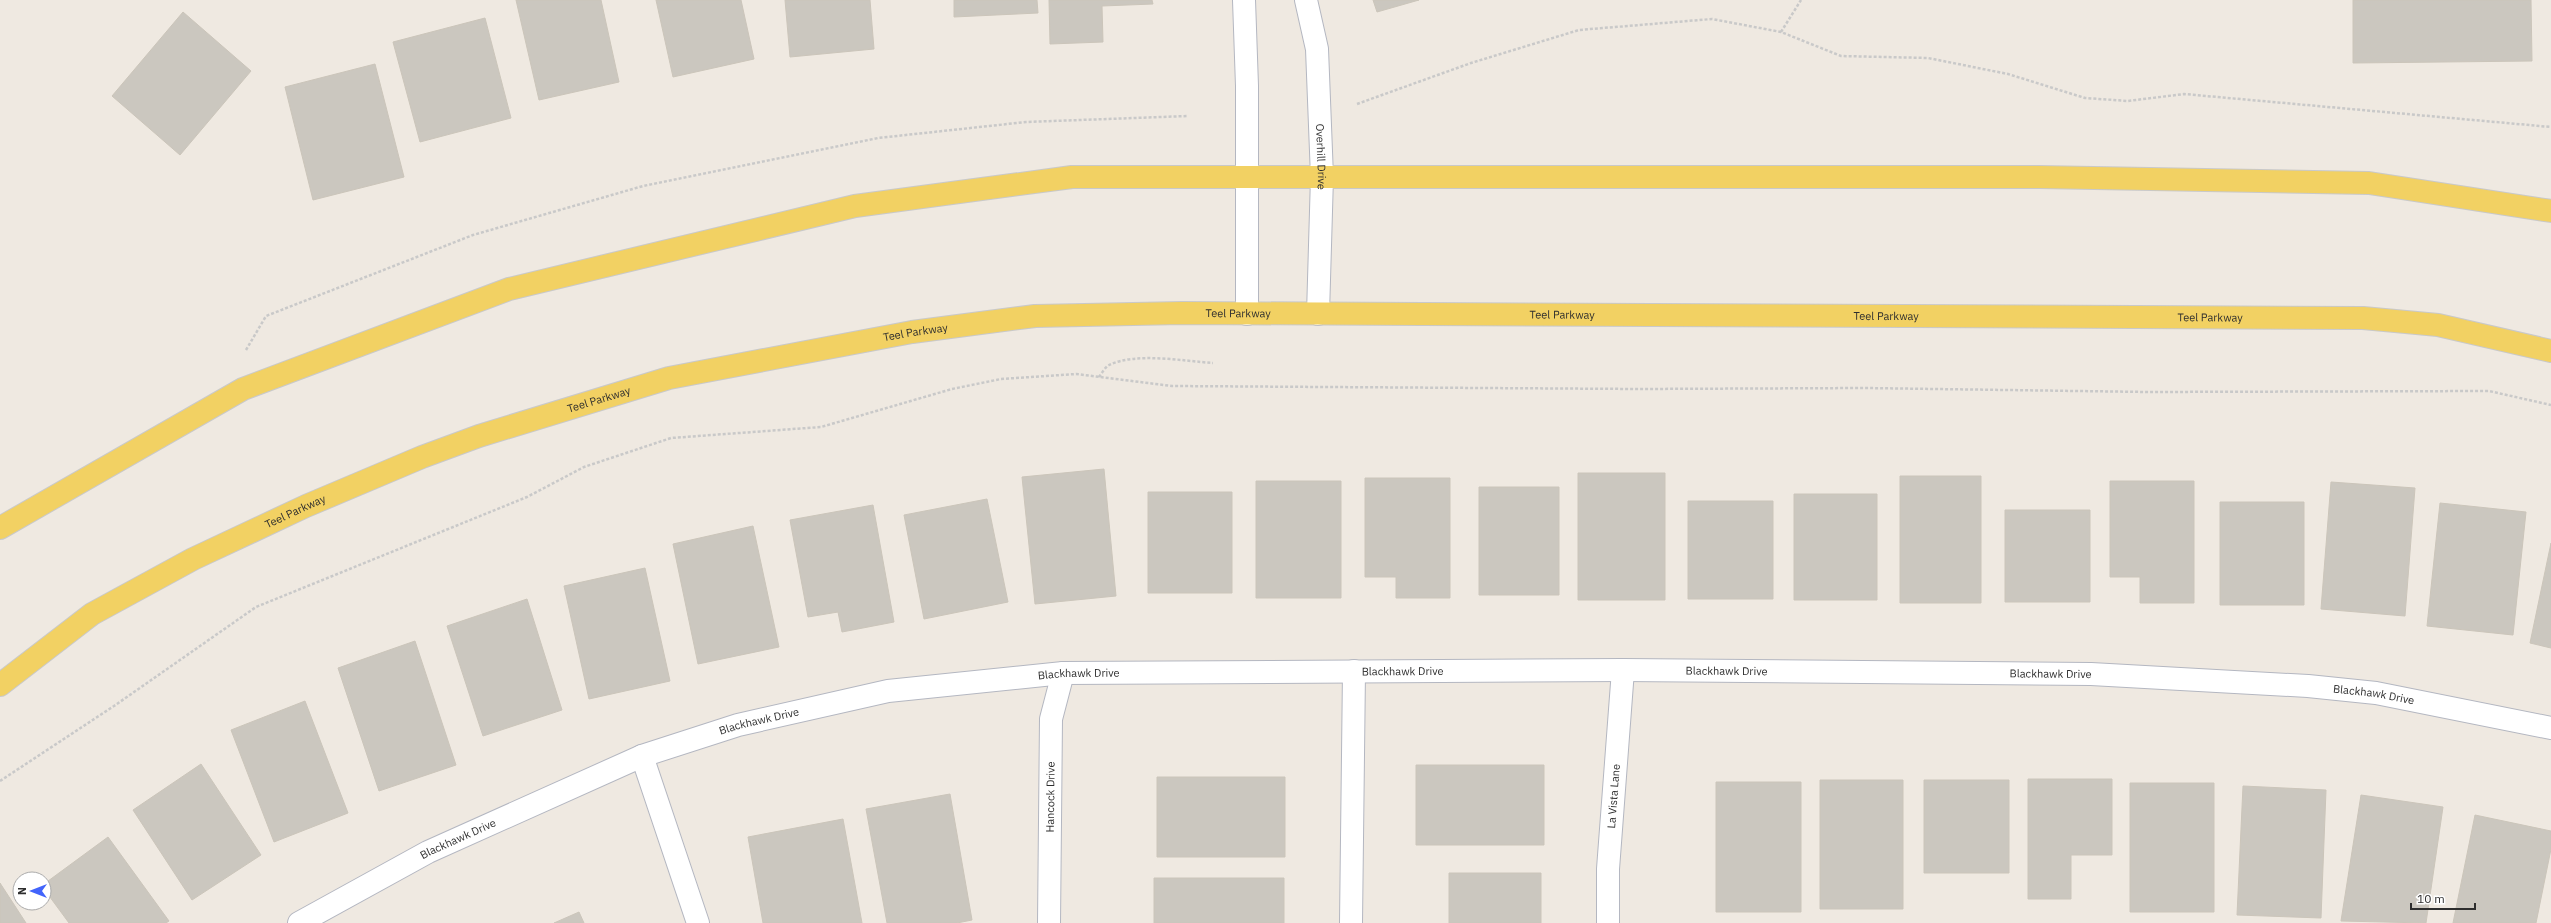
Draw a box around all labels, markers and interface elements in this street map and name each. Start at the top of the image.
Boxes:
street label: Overhill Drive [1313,123,1329,190]
street label: Teel Parkway [1206,306,1271,320]
street label: Teel Parkway [1530,307,1595,322]
street label: Teel Parkway [1854,309,1919,323]
street label: Teel Parkway [2178,310,2243,324]
street label: Teel Parkway [882,320,949,344]
street label: Teel Parkway [566,383,633,416]
street label: Teel Parkway [263,491,328,531]
street label: Blackhawk Drive [1362,664,1444,678]
street label: Blackhawk Drive [1686,664,1768,678]
street label: Blackhawk Drive [1037,666,1120,683]
street label: Blackhawk Drive [2010,666,2092,681]
street label: Blackhawk Drive [2332,682,2415,707]
street label: Blackhawk Drive [717,704,800,738]
street label: Hancock Drive [1043,761,1058,833]
street label: La Vista Lane [1604,763,1623,829]
street label: Blackhawk Drive [417,815,498,862]
north arrow [12,871,52,911]
scale bar [2411,885,2475,911]
text: N [15,887,29,895]
text: 10 m [2417,891,2445,906]

